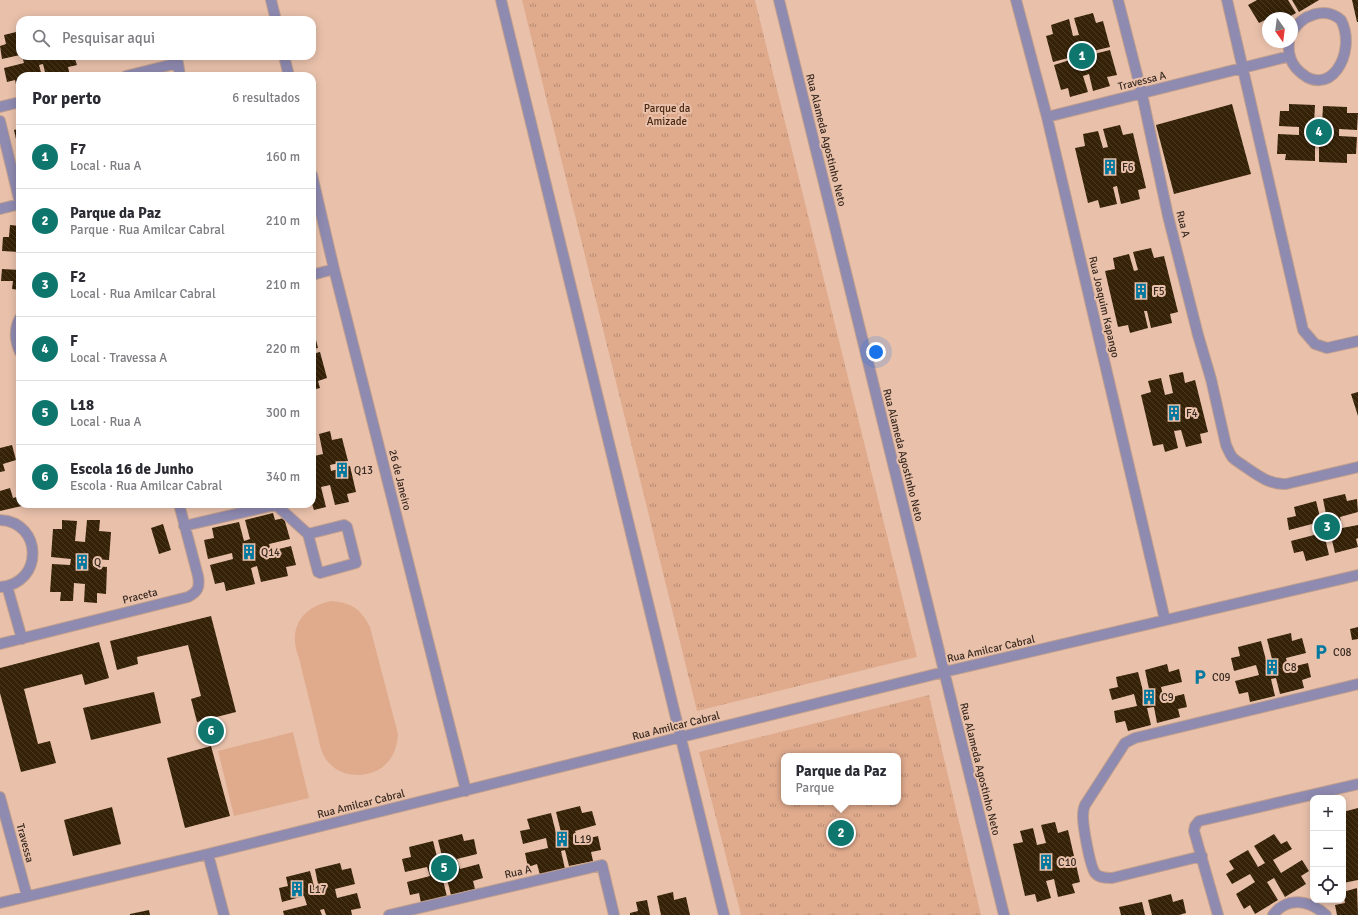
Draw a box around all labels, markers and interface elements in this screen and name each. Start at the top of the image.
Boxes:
north arrow [1262,12,1298,48]
search box [16,16,316,60]
icon: search [30,27,52,49]
text: Pesquisar aqui [62,29,155,47]
pin: 1 [1069,41,1095,71]
street label: Travessa A [1117,69,1168,93]
street label: Rua Alameda Agostinho Neto [803,72,849,208]
text: Por perto [32,88,101,109]
text: 6 resultados [232,90,300,106]
park label: Parque da Amizade [644,102,691,128]
pin: 4 [1306,117,1332,147]
text: F7 [70,140,86,158]
text: 1 [41,149,49,165]
text: 160 m [266,149,300,165]
text: Local · Rua A [70,158,141,174]
building icon: F6 [1101,158,1119,176]
place label: F6 [1122,161,1134,174]
text: Parque da Paz [70,204,161,222]
street label: Rua A [1173,209,1193,239]
text: 2 [41,213,49,229]
text: 210 m [266,213,300,229]
text: Parque · Rua Amilcar Cabral [70,222,225,238]
street label: Rua Joaquim Kapango [1086,255,1122,359]
text: F2 [70,268,86,286]
text: 3 [41,277,49,293]
text: 210 m [266,277,300,293]
building icon: F5 [1132,282,1150,300]
place label: F5 [1153,285,1165,298]
text: Local · Rua Amilcar Cabral [70,286,216,302]
text: F [70,332,78,350]
text: 4 [41,341,49,357]
text: 220 m [266,341,300,357]
your location [866,342,886,362]
text: Local · Travessa A [70,350,167,366]
street label: Rua Alameda Agostinho Neto [880,387,926,523]
text: L18 [70,396,94,414]
building icon: F4 [1165,404,1183,422]
text: 5 [41,405,49,421]
text: 300 m [266,405,300,421]
place label: F4 [1186,407,1198,420]
text: Local · Rua A [70,414,141,430]
street label: 26 de Janeiro [386,448,414,512]
text: Escola 16 de Junho [70,460,194,478]
building icon: Q13 [333,461,351,479]
place label: Q13 [354,464,373,477]
text: 6 [41,469,49,485]
text: 340 m [266,469,300,485]
text: Escola · Rua Amilcar Cabral [70,478,222,494]
pin: 3 [1314,512,1340,542]
building icon: Q14 [240,543,258,561]
place label: Q14 [261,546,280,559]
building icon: Q [73,553,91,571]
place label: Q [94,556,101,569]
street label: Praceta [121,585,159,607]
street label: Rua Amilcar Cabral [946,633,1036,665]
parking icon: C08 [1312,643,1330,661]
place label: C08 [1333,646,1352,659]
building icon: C8 [1263,658,1281,676]
place label: C8 [1284,661,1297,674]
parking icon: C09 [1191,668,1209,686]
place label: C09 [1212,671,1231,684]
building icon: C9 [1140,688,1158,706]
place label: C9 [1161,691,1174,704]
street label: Rua Alameda Agostinho Neto [957,701,1003,837]
street label: Rua Amilcar Cabral [631,709,721,743]
pin: 6 [198,716,224,746]
popup [781,753,901,805]
text: Parque da Paz [795,762,887,780]
text: Parque [795,780,834,796]
street label: Rua Amilcar Cabral [316,787,406,821]
map controls [1310,795,1346,903]
button: + [1310,795,1346,831]
pin: 2 [828,818,854,848]
street label: Travessa [14,822,37,864]
building icon: L19 [553,830,571,848]
button: − [1310,831,1346,867]
place label: L19 [574,833,592,846]
pin: 5 [431,853,457,883]
building icon: C10 [1037,853,1055,871]
place label: C10 [1058,856,1077,869]
street label: Rua A [503,863,533,881]
button: locate [1310,867,1346,903]
building icon: L17 [288,880,306,898]
place label: L17 [309,883,327,896]

